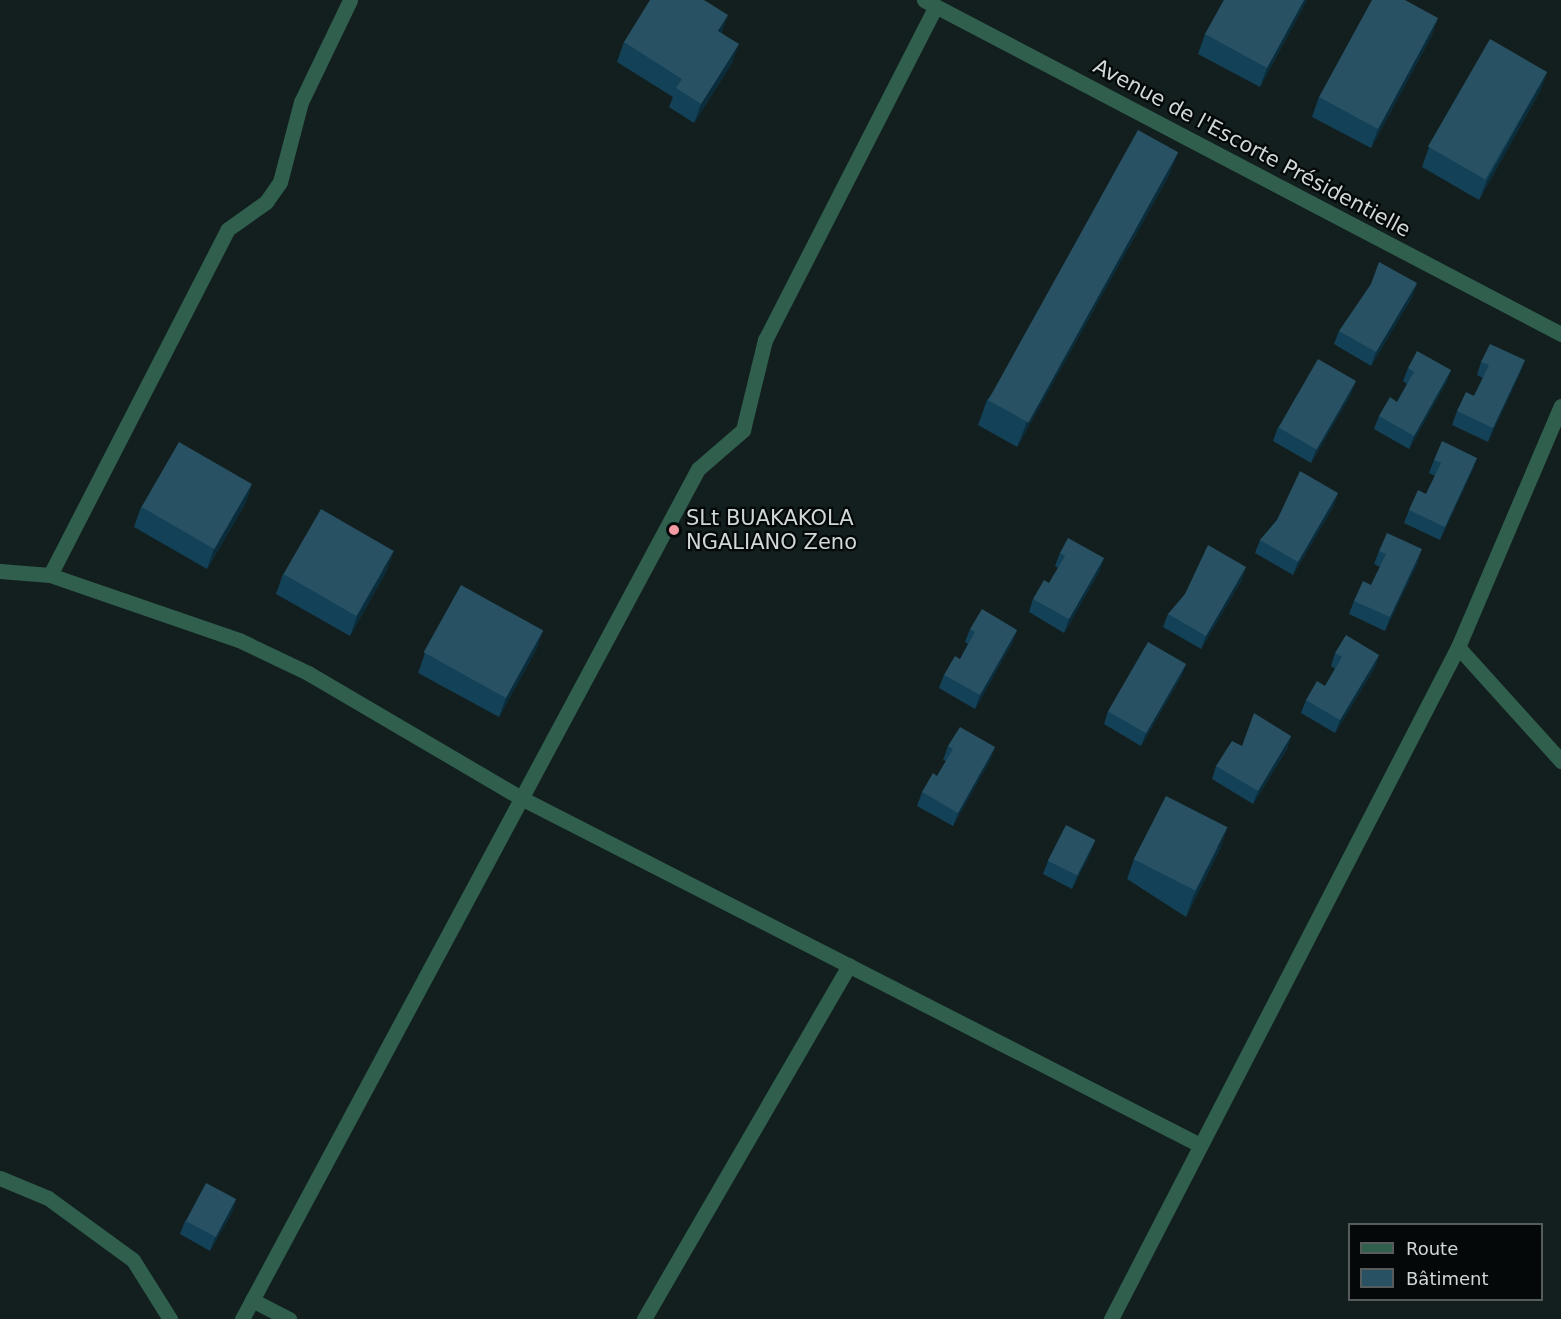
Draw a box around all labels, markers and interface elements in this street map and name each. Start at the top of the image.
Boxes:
street label: Avenue de l'Escorte Présidentielle [1089,53,1415,243]
place label: SLt BUAKAKOLA NGALIANO Zeno [686,505,857,555]
marker: SLt BUAKAKOLA NGALIANO Zeno [667,523,681,537]
legend [1348,1223,1543,1301]
text: Route [1406,1238,1458,1259]
text: Bâtiment [1406,1268,1489,1289]

